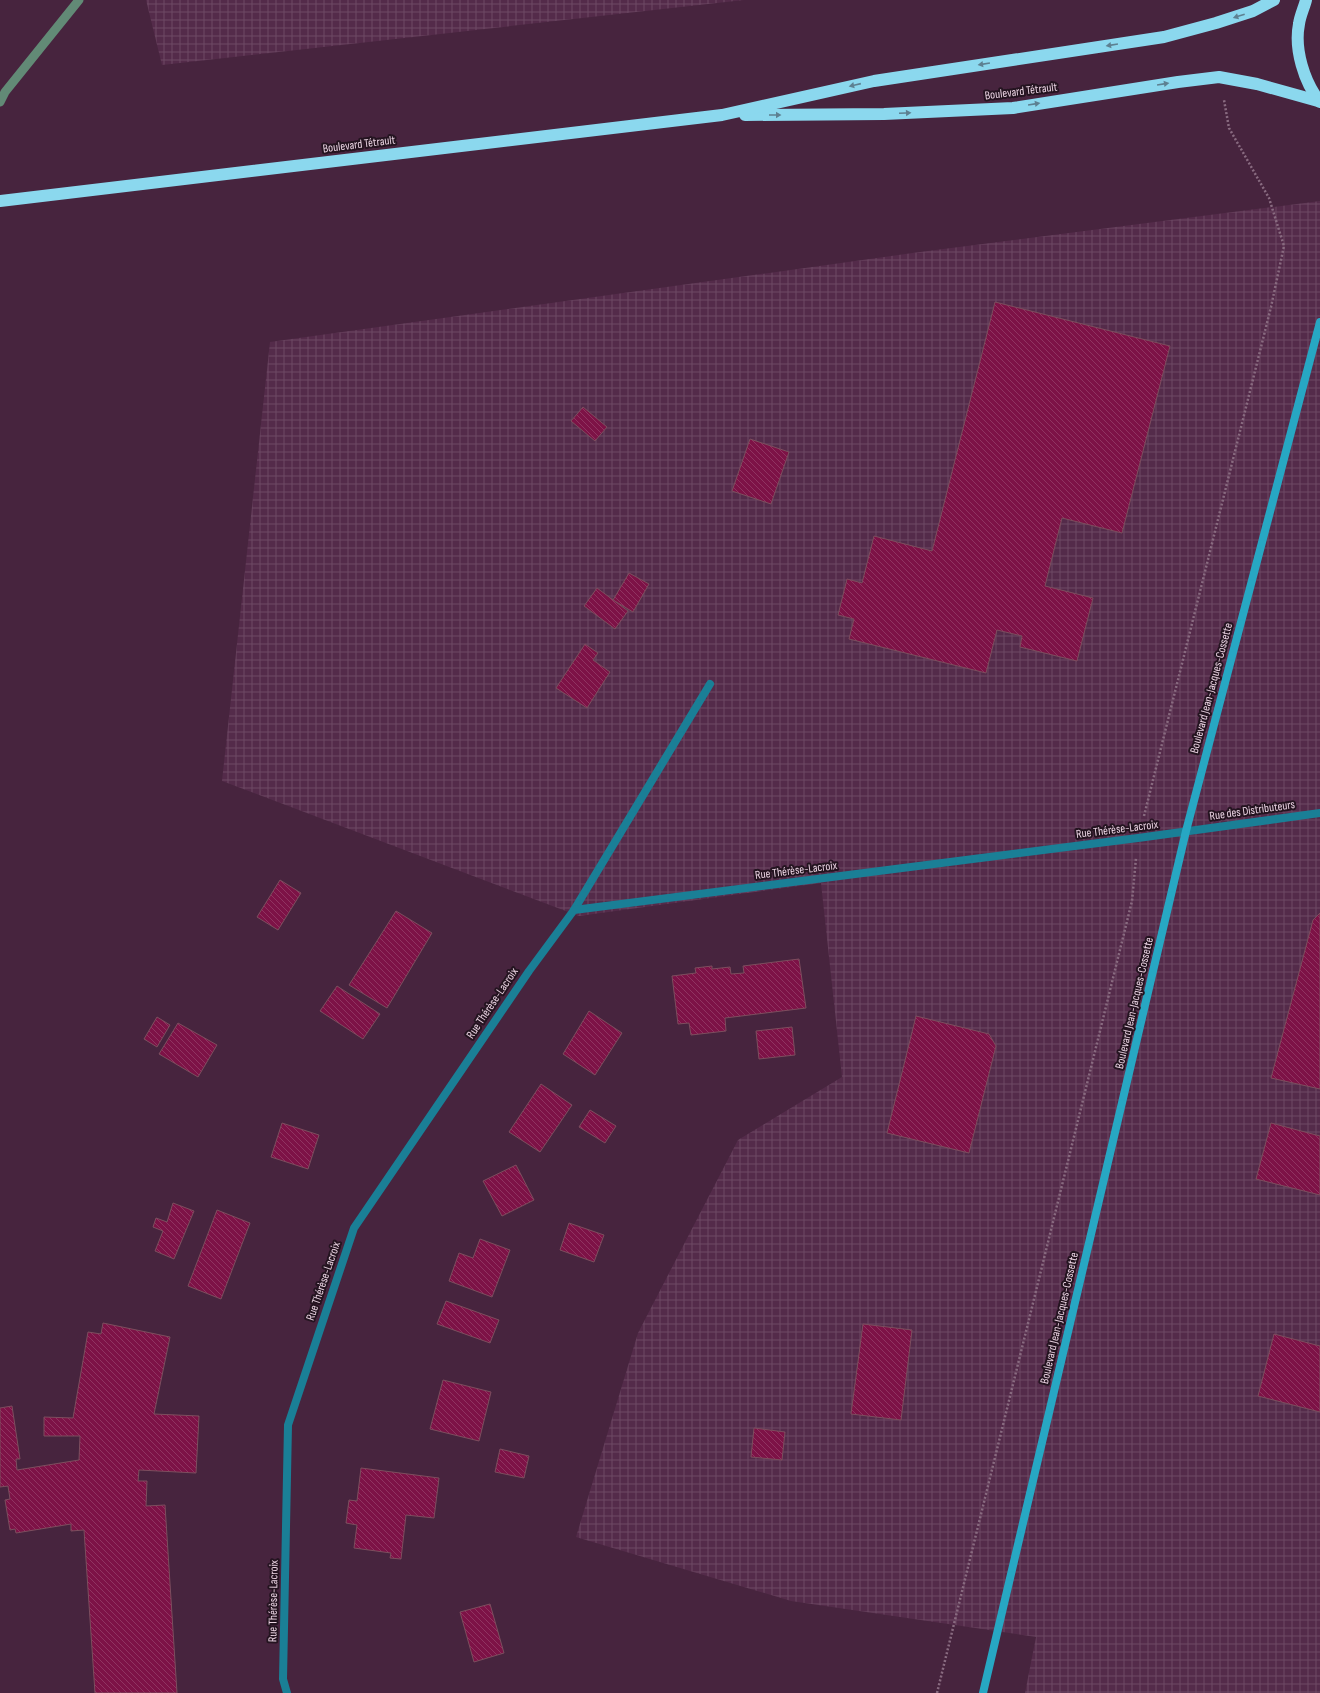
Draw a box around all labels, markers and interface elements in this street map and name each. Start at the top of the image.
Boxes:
one-way arrow [1232,13,1244,19]
one-way arrow [1106,42,1118,48]
one-way arrow [977,61,990,67]
street label: Boulevard Tétrault [984,80,1058,103]
one-way arrow [1157,81,1169,87]
one-way arrow [849,83,861,89]
one-way arrow [1028,101,1040,107]
one-way arrow [899,110,912,116]
one-way arrow [769,112,782,118]
street label: Boulevard Tétrault [322,133,396,156]
street label: Boulevard Jean-Jacques-Cossette [1187,621,1236,755]
street label: Rue des Distributeurs [1208,797,1296,824]
street label: Rue Thérèse-Lacroix [1075,817,1159,842]
street label: Rue Thérèse-Lacroix [754,858,838,883]
street label: Boulevard Jean-Jacques-Cossette [1112,936,1157,1070]
street label: Rue Thérèse-Lacroix [463,965,522,1042]
street label: Rue Thérèse-Lacroix [303,1239,344,1323]
street label: Boulevard Jean-Jacques-Cossette [1037,1251,1082,1385]
street label: Rue Thérèse-Lacroix [265,1559,282,1642]

